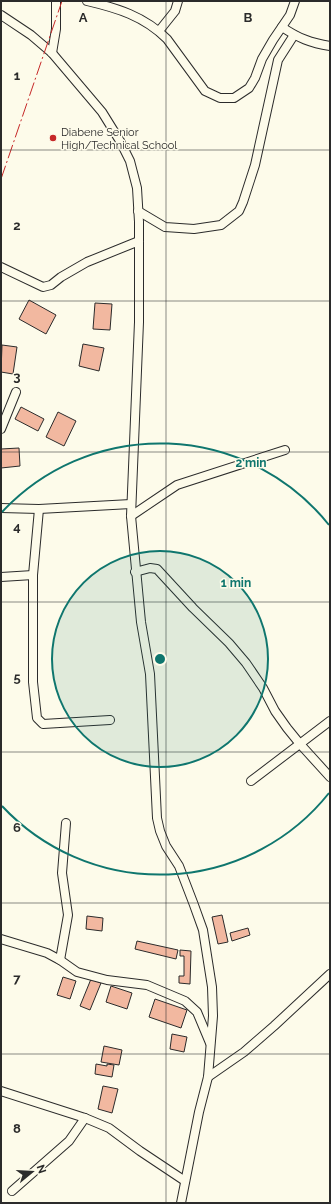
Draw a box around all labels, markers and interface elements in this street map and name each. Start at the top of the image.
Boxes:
text: A [79,10,88,25]
text: B [244,10,253,25]
text: 1 [14,68,21,83]
place label: Diabene Senior High/Technical School [61,126,177,152]
marker: Diabene Senior High/Technical School [48,133,58,143]
text: 2 [13,218,21,233]
text: 3 [13,369,21,384]
text: 2 min [235,456,267,470]
text: 4 [13,519,21,534]
text: 1 min [221,576,251,590]
centre of rings [153,652,167,666]
text: 5 [13,670,21,685]
text: 6 [13,820,21,835]
text: 7 [13,971,21,986]
text: 8 [13,1121,21,1136]
north arrow [12,1152,52,1192]
text: N [34,1163,49,1175]

